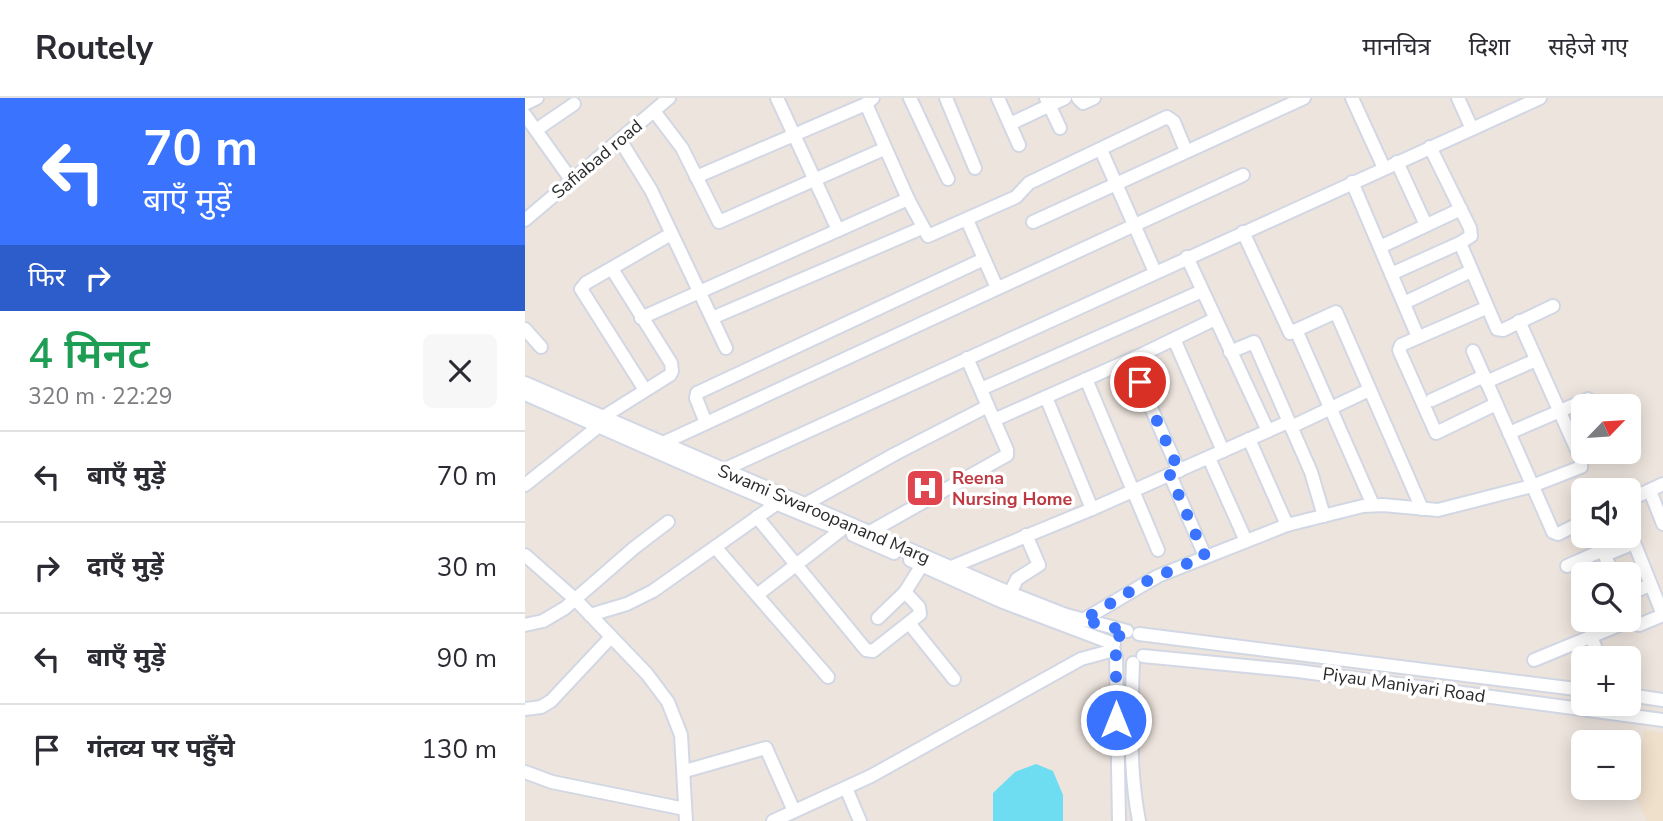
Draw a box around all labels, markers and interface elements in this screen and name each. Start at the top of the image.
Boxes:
text: Routely [35,26,153,71]
text: मानचित्र [1362,31,1431,63]
text: दिशा [1469,31,1510,63]
text: सहेजे गए [1548,31,1628,63]
street label: Safiabad road [546,114,648,204]
text: 70 m [143,115,258,182]
icon: left [28,126,119,217]
text: बाएँ मुड़ें [143,179,232,222]
icon: right [79,259,117,297]
text: फिर [28,260,65,295]
text: 4 मिनट [28,326,150,383]
button: close [423,334,497,408]
pin [1110,352,1170,412]
icon: arrive [1121,363,1159,401]
text: 320 m · 22:29 [28,381,173,412]
north arrow [1571,394,1641,464]
map controls [1571,394,1641,800]
icon: left [28,458,66,496]
text: बाएँ मुड़ें [87,458,165,493]
street label: Swami Swaroopanand Marg [714,458,934,570]
text: 70 m [437,459,497,494]
place label: Reena Nursing Home [952,466,1073,511]
hospital icon: Reena Nursing Home [904,467,946,509]
button: sound [1571,478,1641,548]
icon: right [28,549,66,587]
text: दाएँ मुड़ें [87,549,164,584]
text: 30 m [437,550,497,585]
button: search [1571,562,1641,632]
icon: left [28,640,66,678]
text: बाएँ मुड़ें [87,640,165,675]
text: 90 m [437,641,497,676]
button: + [1571,646,1641,716]
street label: Piyau Maniyari Road [1321,662,1487,708]
position arrow [1079,683,1153,757]
button: − [1571,730,1641,800]
icon: arrive [28,731,66,769]
text: गंतव्य पर पहुँचे [87,731,235,766]
text: 130 m [421,732,497,767]

